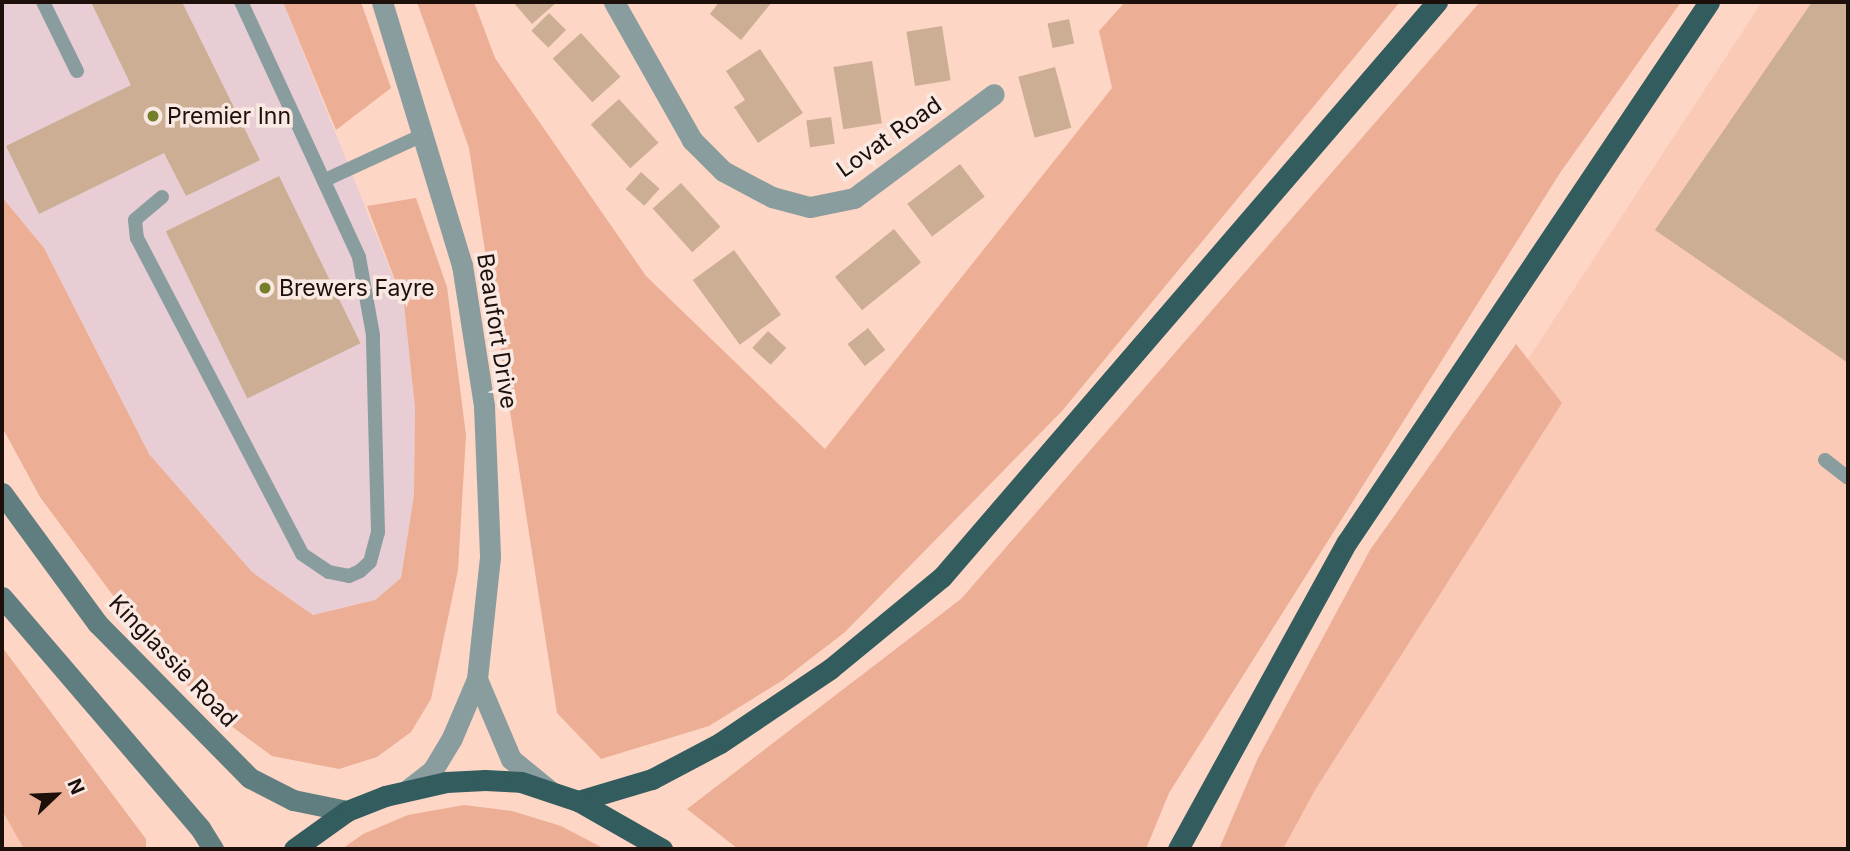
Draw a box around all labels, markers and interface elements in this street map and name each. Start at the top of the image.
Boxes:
street label: Lovat Road [831,91,947,183]
place label: Premier Inn [167,102,291,130]
marker: Premier Inn [145,108,161,124]
street label: Beaufort Drive [471,251,523,411]
place label: Brewers Fayre [279,274,435,302]
marker: Brewers Fayre [257,280,273,296]
street label: Kinglassie Road [103,589,243,733]
north arrow [21,760,91,830]
text: N [62,775,89,798]

